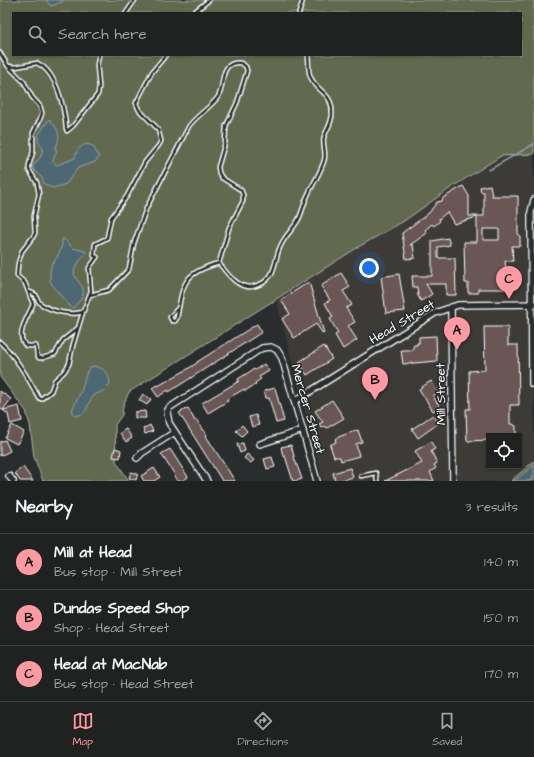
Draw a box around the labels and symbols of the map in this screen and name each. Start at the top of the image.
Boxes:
your location [359,258,379,278]
pin: C [496,266,522,299]
street label: Head Street [366,295,439,349]
pin: A [444,317,470,350]
street label: Mercer Street [287,362,330,457]
street label: Mill Street [431,362,451,425]
pin: B [362,367,388,400]

